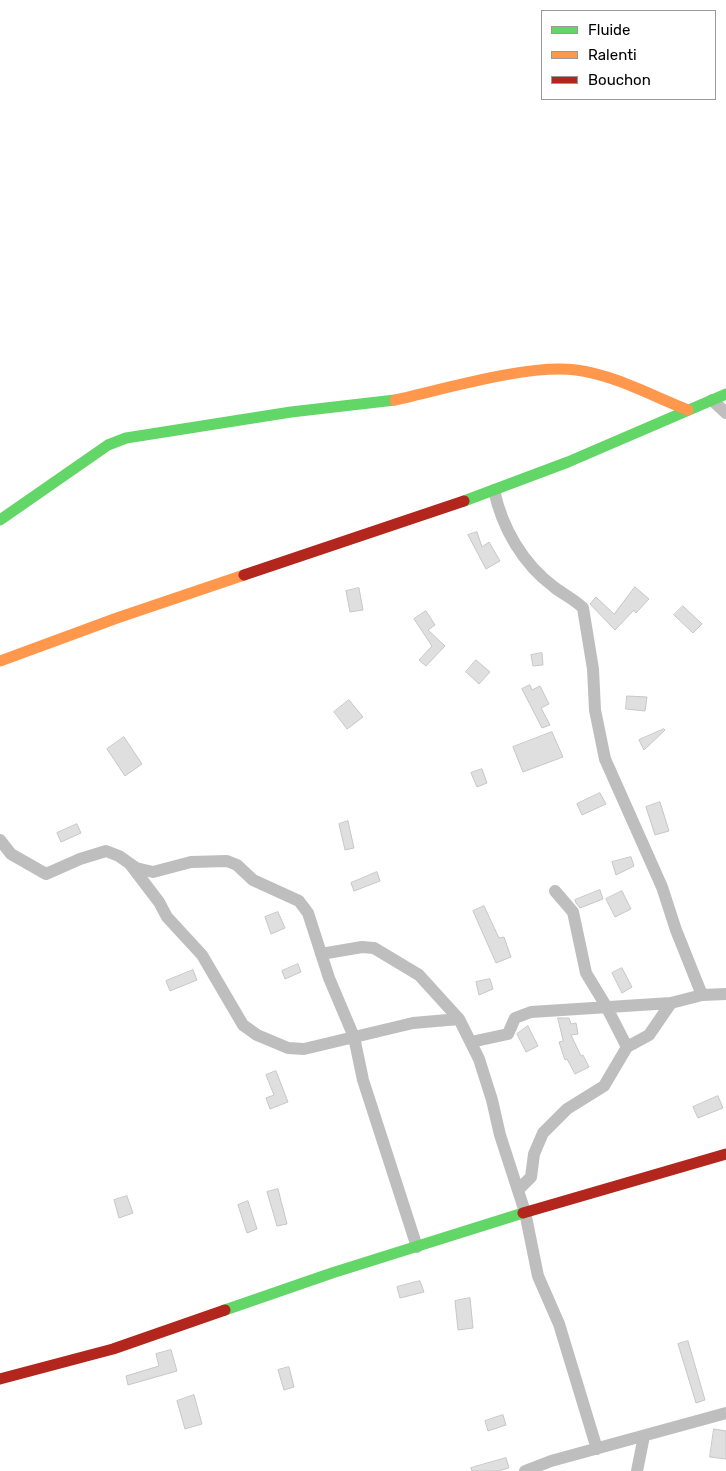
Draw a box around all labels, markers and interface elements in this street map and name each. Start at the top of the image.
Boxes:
legend [541,10,716,100]
text: Fluide [588,21,630,39]
text: Ralenti [588,46,637,64]
text: Bouchon [588,71,651,89]

